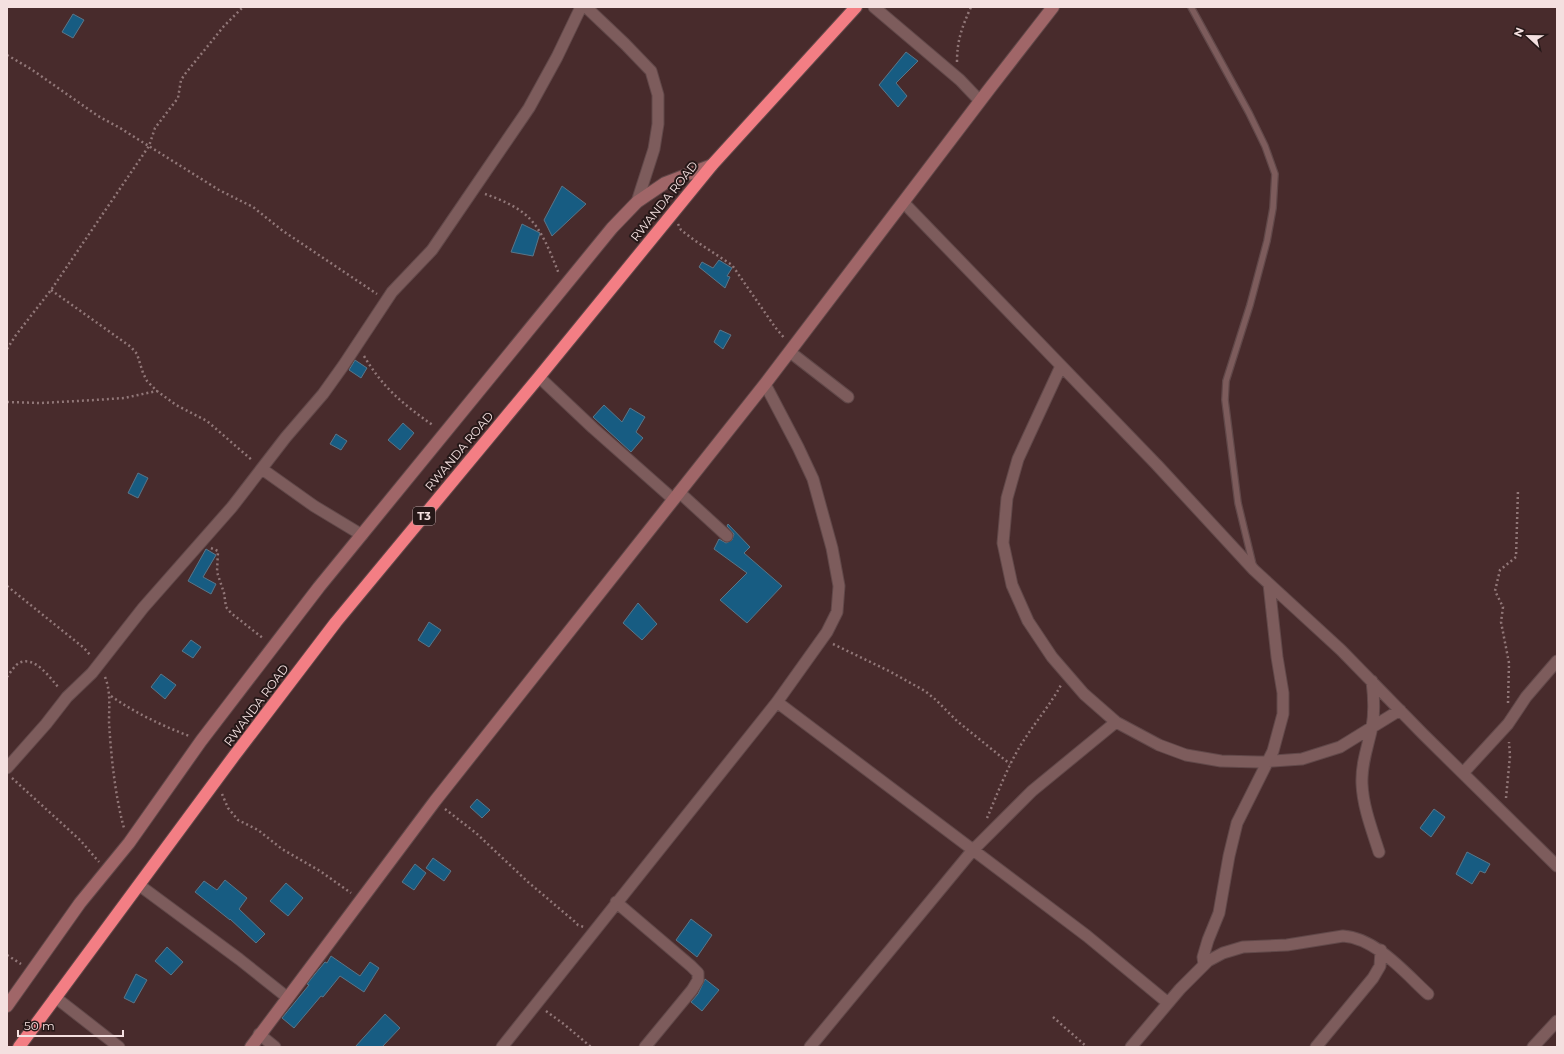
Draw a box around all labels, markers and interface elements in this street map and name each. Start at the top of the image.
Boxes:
north arrow [1508,16,1548,56]
text: N [1511,26,1527,39]
street label: RWANDA ROAD [627,158,701,244]
street label: RWANDA ROAD [422,408,496,494]
road number: T3 [413,507,435,525]
street label: RWANDA ROAD [220,661,292,749]
scale bar [18,1012,123,1038]
text: 50 m [24,1018,55,1033]

